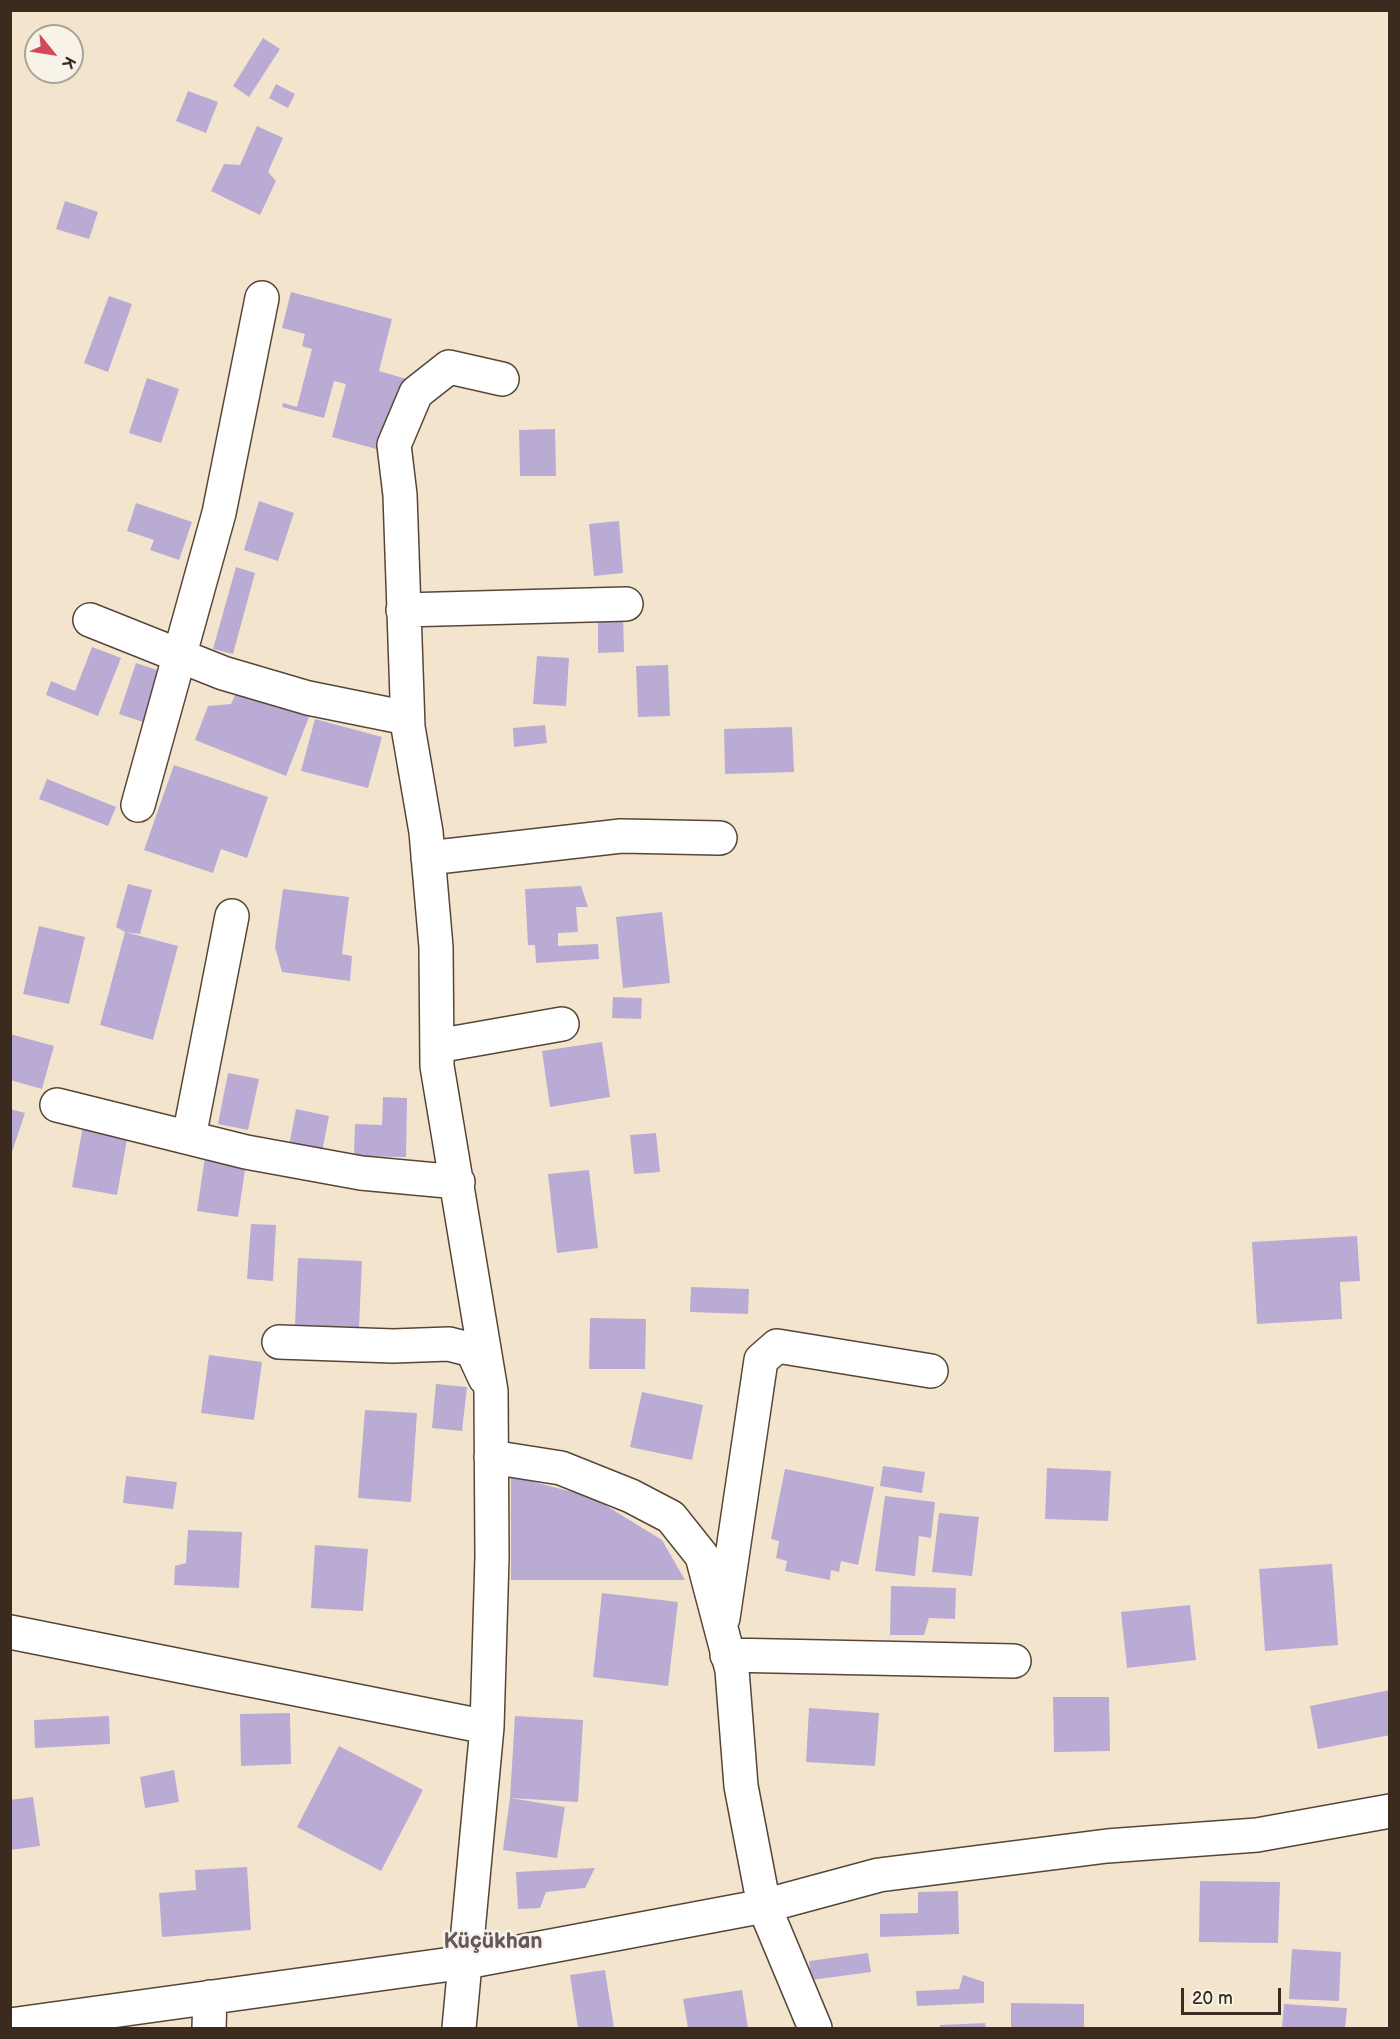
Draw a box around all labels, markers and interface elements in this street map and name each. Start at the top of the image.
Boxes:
north arrow [24,24,84,84]
text: K [57,53,79,72]
district label: Küçükhan [443,1929,543,1955]
scale bar [1184,1976,1284,2014]
text: 20 m [1192,1988,1233,2009]

